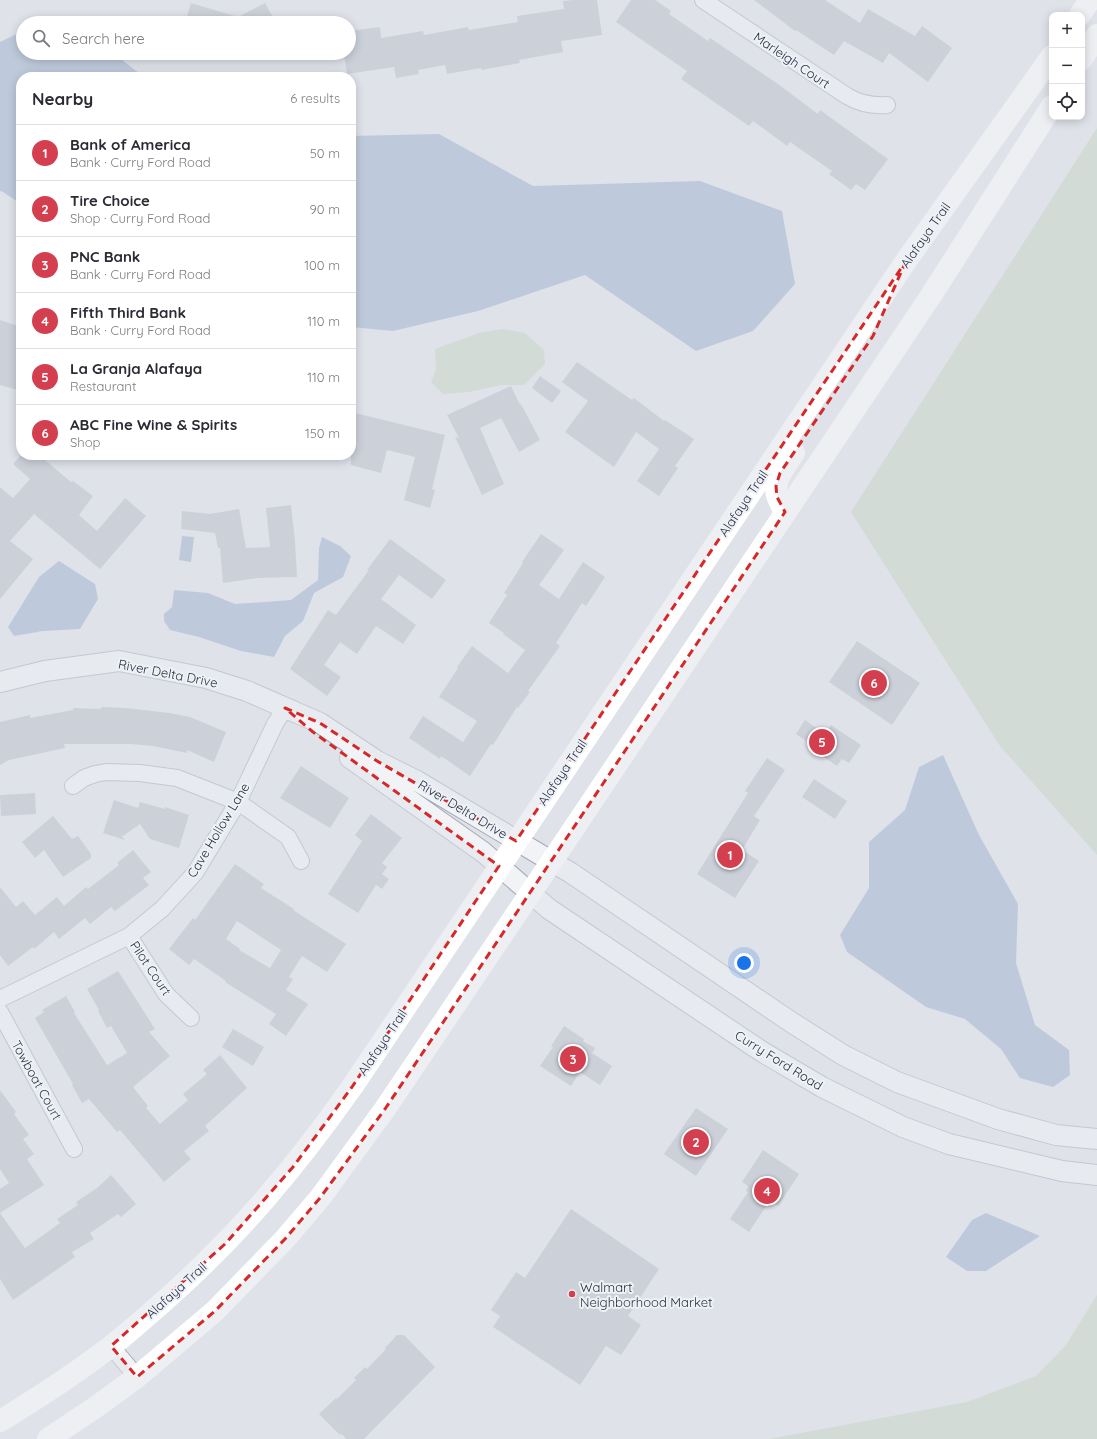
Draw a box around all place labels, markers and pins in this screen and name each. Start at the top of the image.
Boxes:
pin: 6 [861,668,887,698]
pin: 5 [809,727,835,757]
pin: 1 [717,840,743,870]
pin: 3 [560,1044,586,1074]
pin: 2 [683,1127,709,1157]
pin: 4 [754,1176,780,1206]
place label: Walmart Neighborhood Market [580,1279,712,1310]
marker: Walmart Neighborhood Market [567,1289,577,1299]

